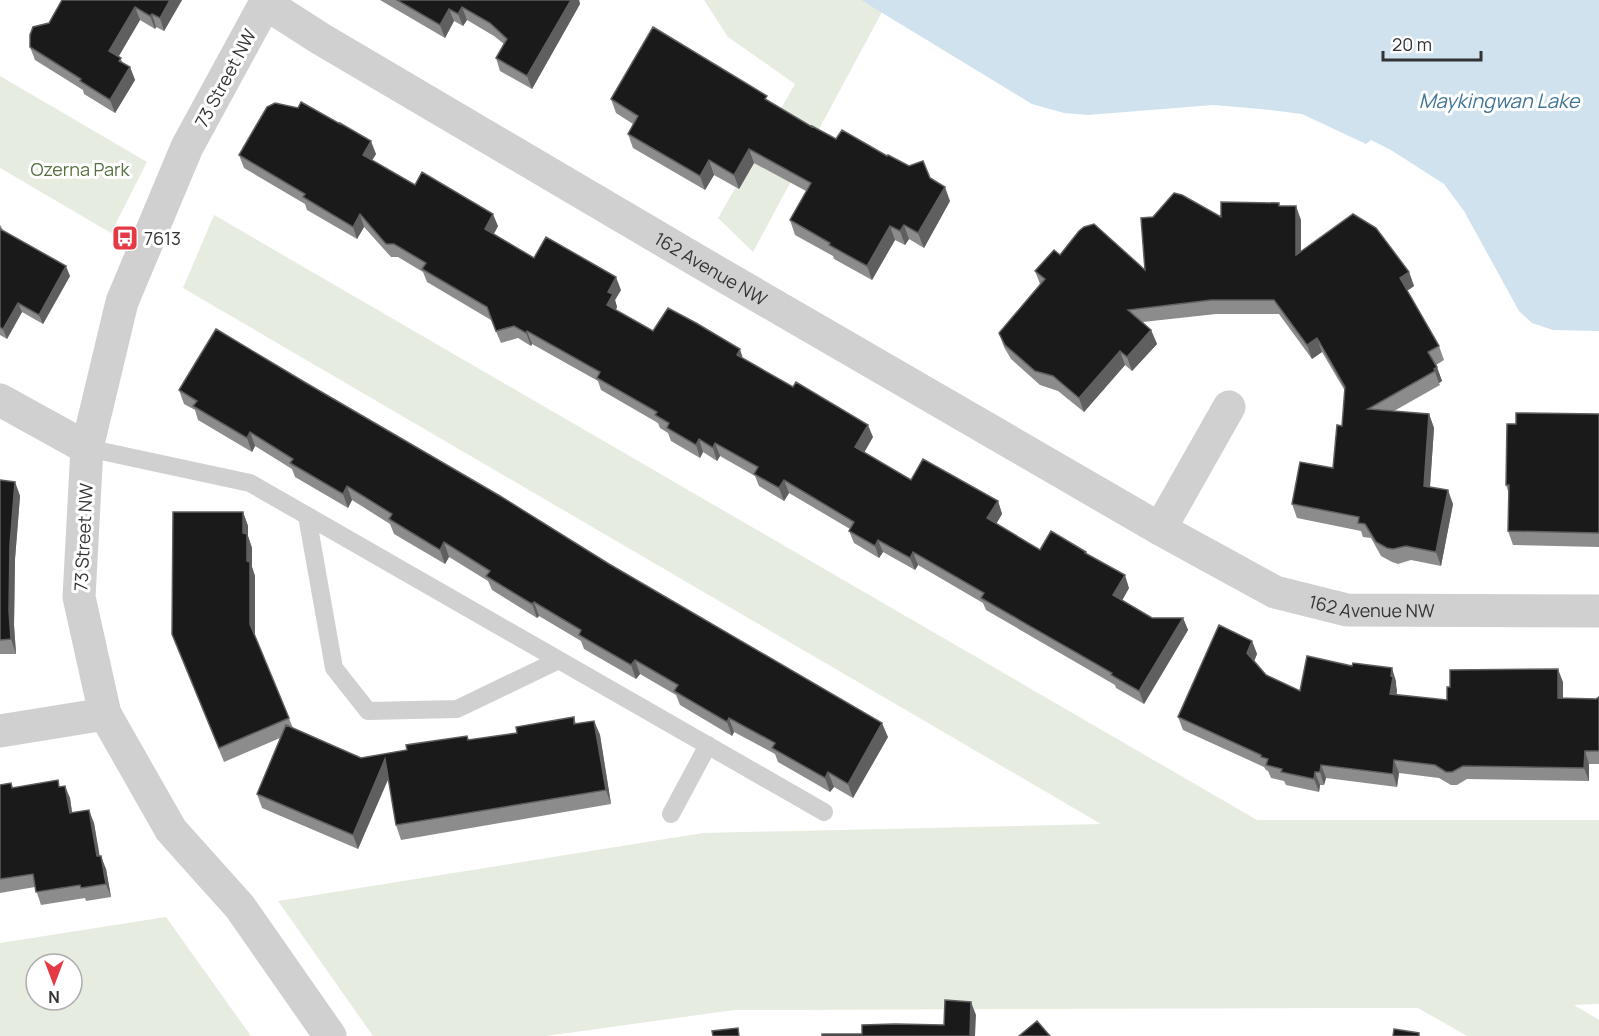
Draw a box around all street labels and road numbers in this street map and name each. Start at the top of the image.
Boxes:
street label: 73 Street NW [189,24,261,131]
street label: 162 Avenue NW [650,226,772,311]
street label: 73 Street NW [68,482,98,592]
street label: 162 Avenue NW [1306,589,1435,623]

